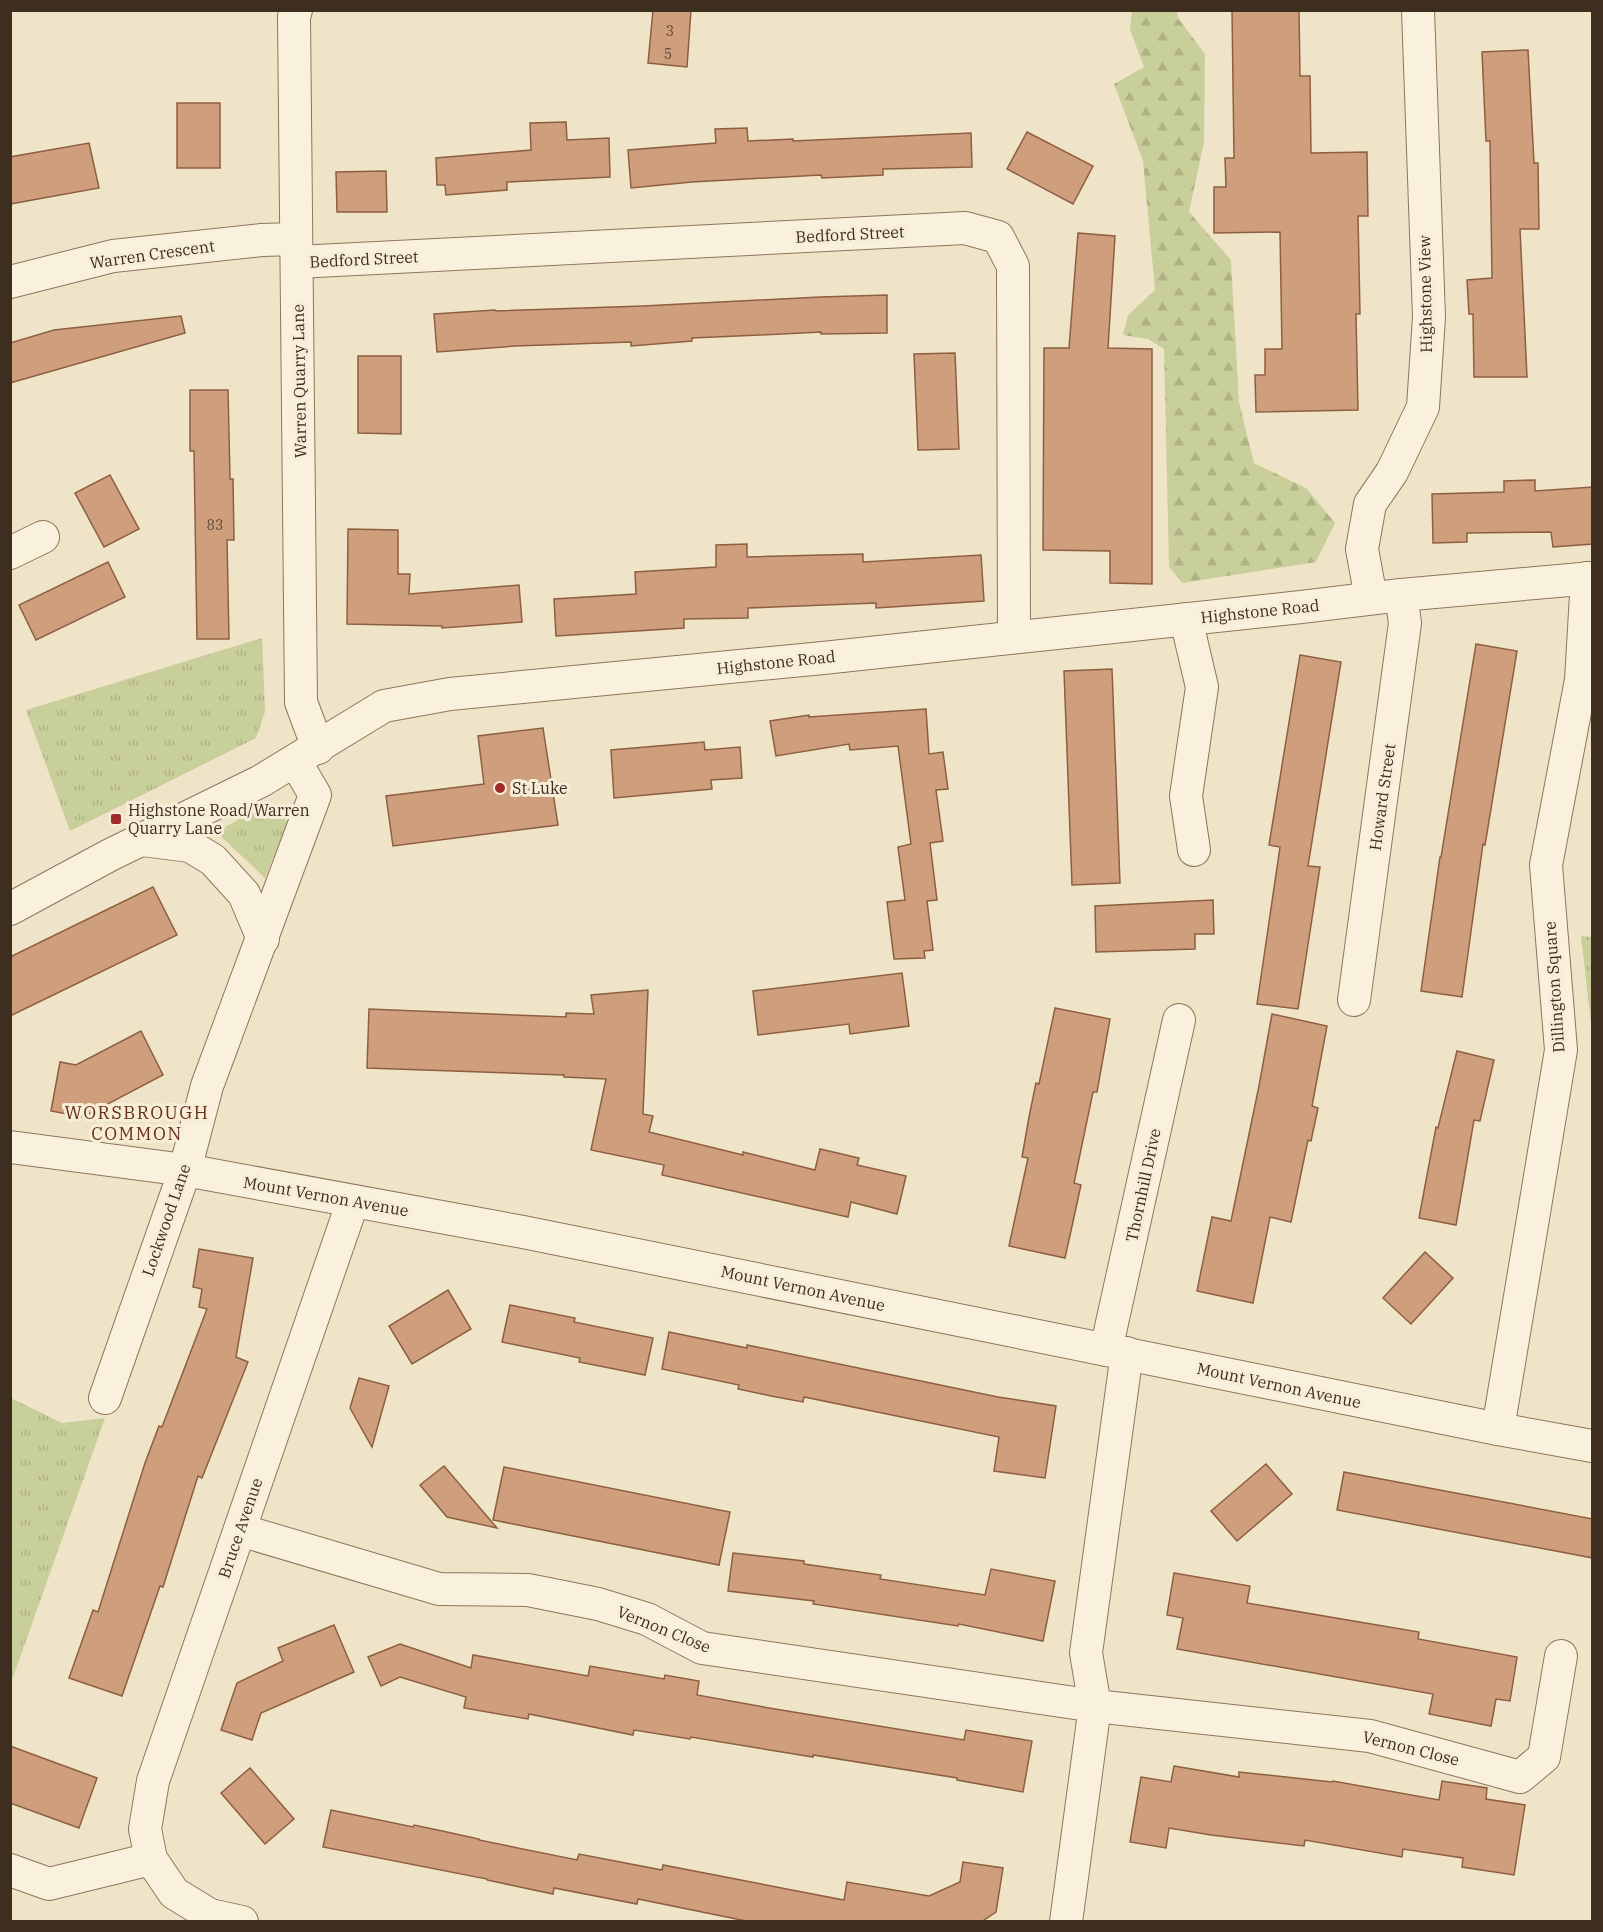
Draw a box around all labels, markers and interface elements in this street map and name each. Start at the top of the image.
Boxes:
house number: 3 [666,22,674,40]
house number: 5 [664,45,672,63]
street label: Bedford Street [795,221,905,247]
street label: Highstone View [1414,234,1436,353]
street label: Warren Crescent [88,235,216,273]
street label: Bedford Street [309,246,419,272]
street label: Warren Quarry Lane [288,304,310,458]
house number: 83 [207,516,223,534]
street label: Highstone Road [1200,595,1321,627]
street label: Highstone Road [716,646,837,678]
street label: Howard Street [1365,742,1399,852]
place label: St Luke [512,778,568,798]
marker: St Luke [493,781,507,795]
place label: Highstone Road/Warren Quarry Lane [128,800,310,838]
marker: Highstone Road/Warren Quarry Lane [109,812,123,826]
street label: Dillington Square [1539,921,1569,1053]
district label: WORSBROUGH COMMON [65,1101,209,1145]
street label: Thornhill Drive [1121,1126,1165,1244]
street label: Lockwood Lane [137,1161,195,1279]
street label: Mount Vernon Avenue [242,1172,410,1220]
street label: Mount Vernon Avenue [719,1261,887,1315]
street label: Mount Vernon Avenue [1195,1358,1363,1412]
street label: Bruce Avenue [214,1475,266,1581]
street label: Vernon Close [614,1601,714,1657]
street label: Vernon Close [1360,1726,1462,1770]

